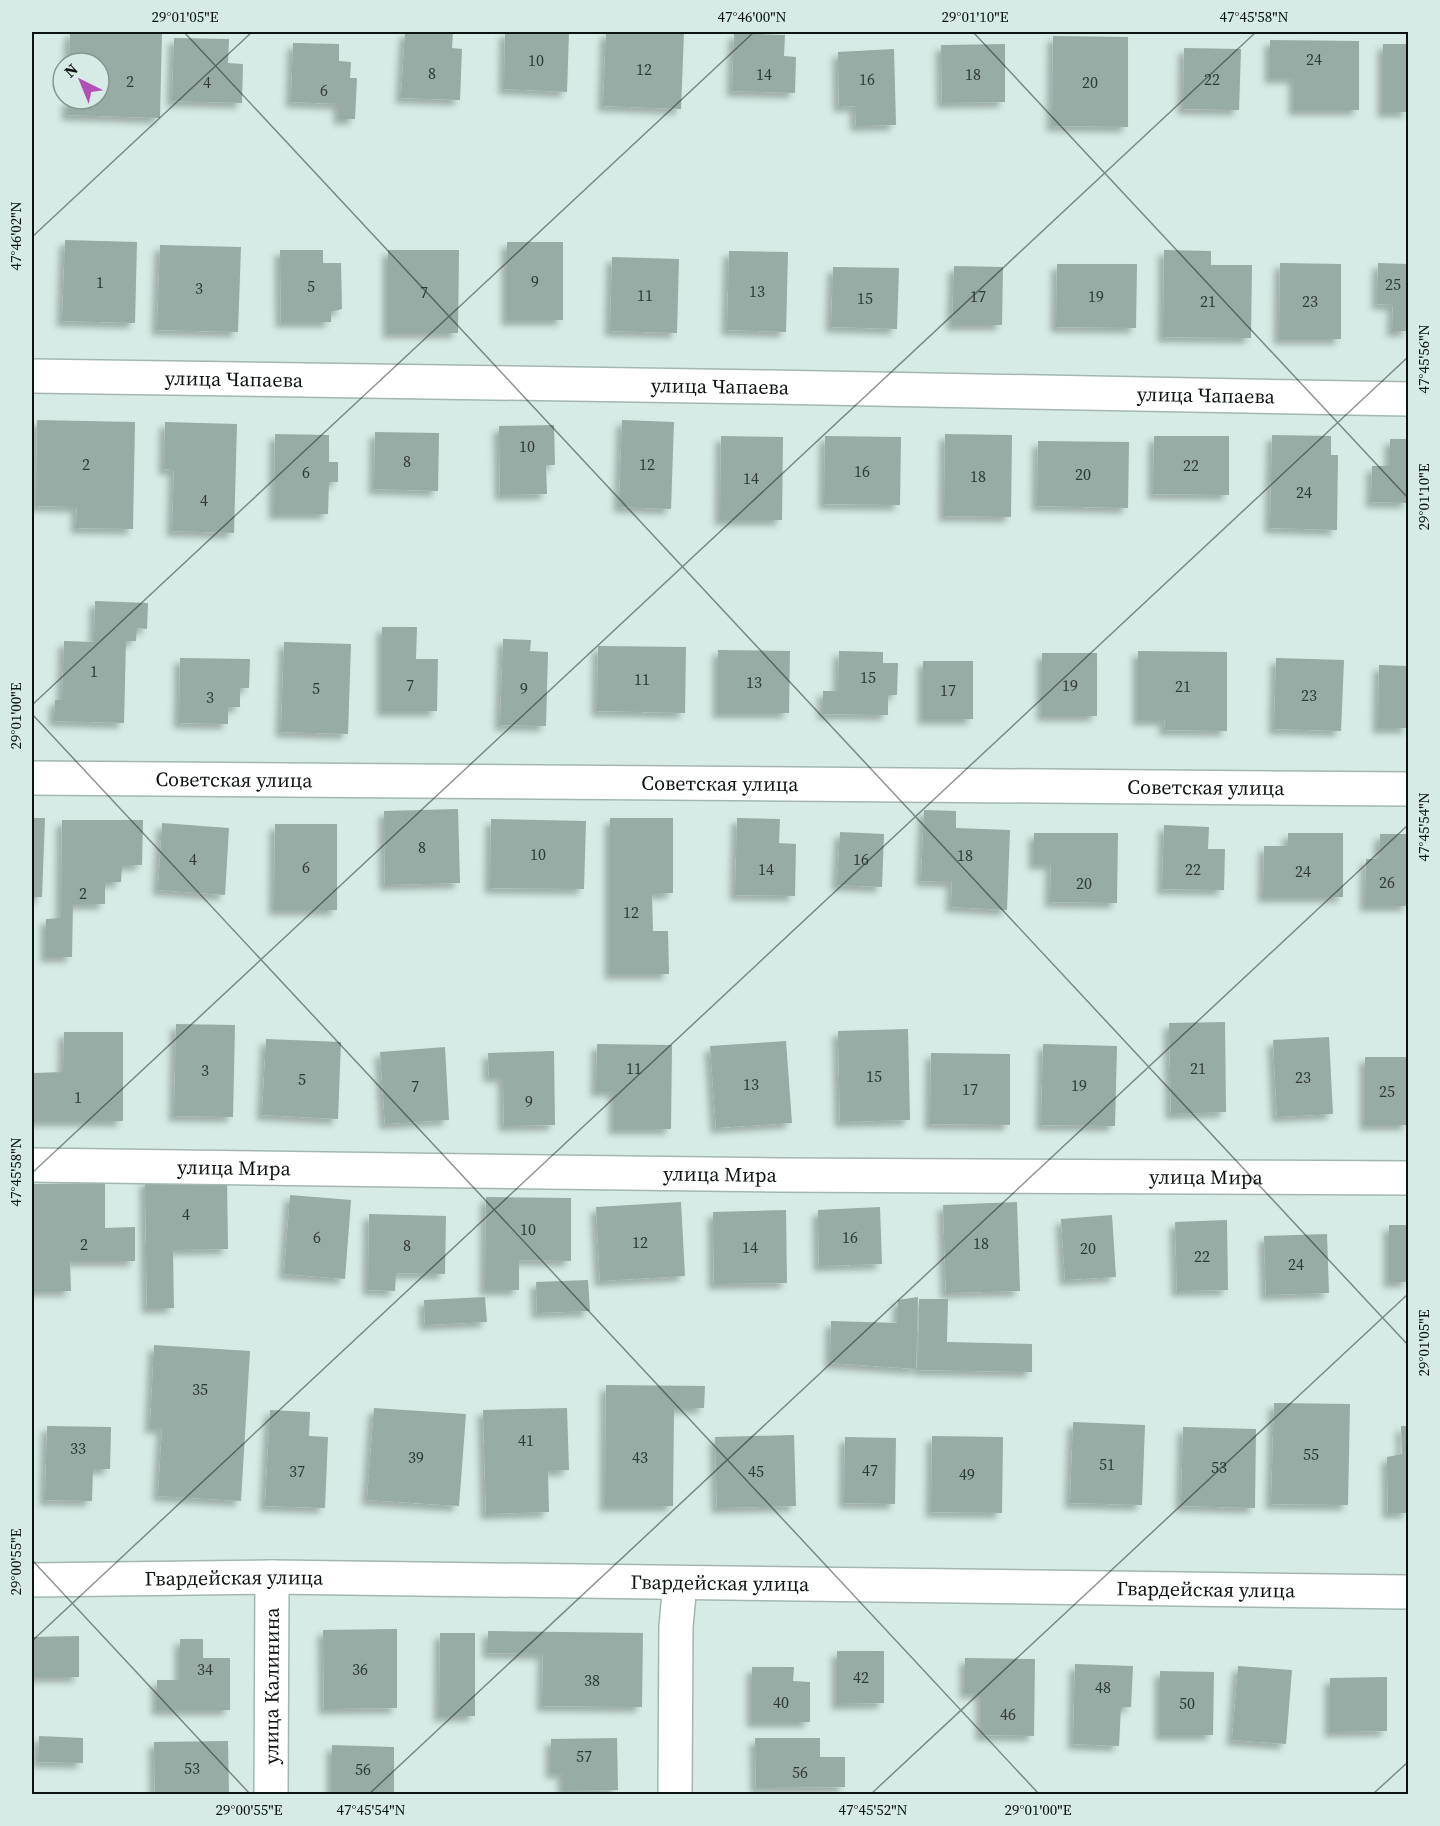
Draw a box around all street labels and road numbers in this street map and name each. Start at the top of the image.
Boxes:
street label: улица Чапаева [165,364,304,394]
street label: улица Чапаева [651,371,790,401]
street label: улица Чапаева [1137,380,1276,411]
street label: Советская улица [155,765,313,794]
street label: Советская улица [641,769,799,798]
street label: Советская улица [1127,773,1285,802]
street label: улица Мира [177,1153,292,1182]
street label: улица Мира [663,1159,778,1189]
street label: улица Мира [1149,1163,1264,1191]
street label: Гвардейская улица [145,1563,324,1593]
street label: Гвардейская улица [630,1568,810,1598]
street label: Гвардейская улица [1116,1574,1296,1605]
street label: улица Калинина [257,1607,286,1765]

